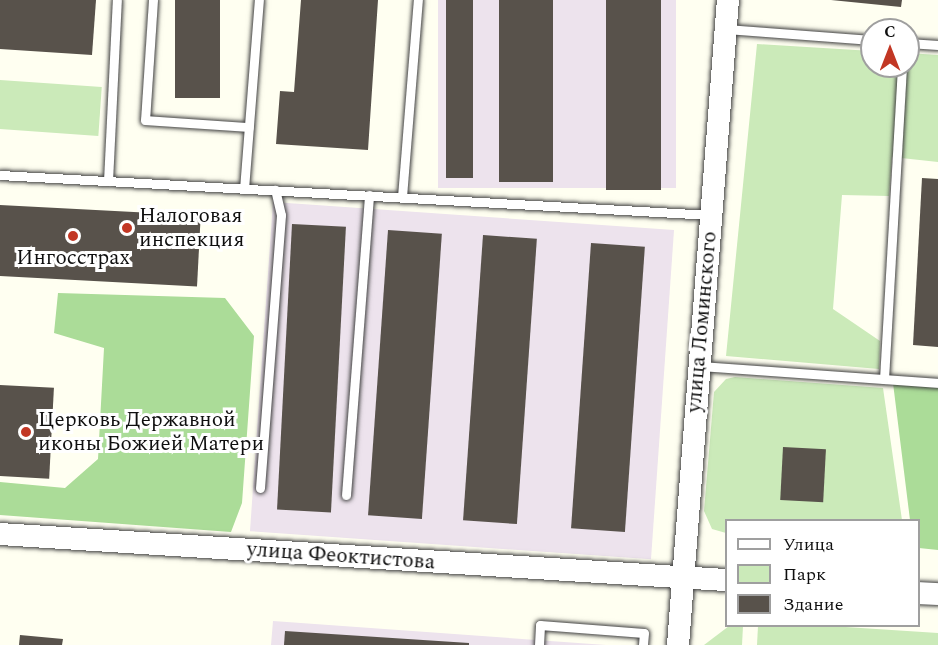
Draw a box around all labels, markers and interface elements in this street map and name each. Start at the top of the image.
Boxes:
north arrow [860,18,920,78]
text: С [884,20,896,44]
place label: Налоговая инспекция [139,203,244,253]
marker: Налоговая инспекция [120,221,134,235]
marker: Ингосстрах [66,229,80,243]
street label: улица Ломинского [682,230,722,414]
place label: Ингосстрах [16,245,130,271]
place label: Церковь Державной иконы Божией Матери [38,407,264,457]
marker: Церковь Державной иконы Божией Матери [19,425,33,439]
legend [725,519,920,627]
text: Улица [783,531,834,558]
street label: улица Феоктистова [246,537,436,575]
text: Парк [783,561,826,588]
text: Здание [783,591,843,618]

